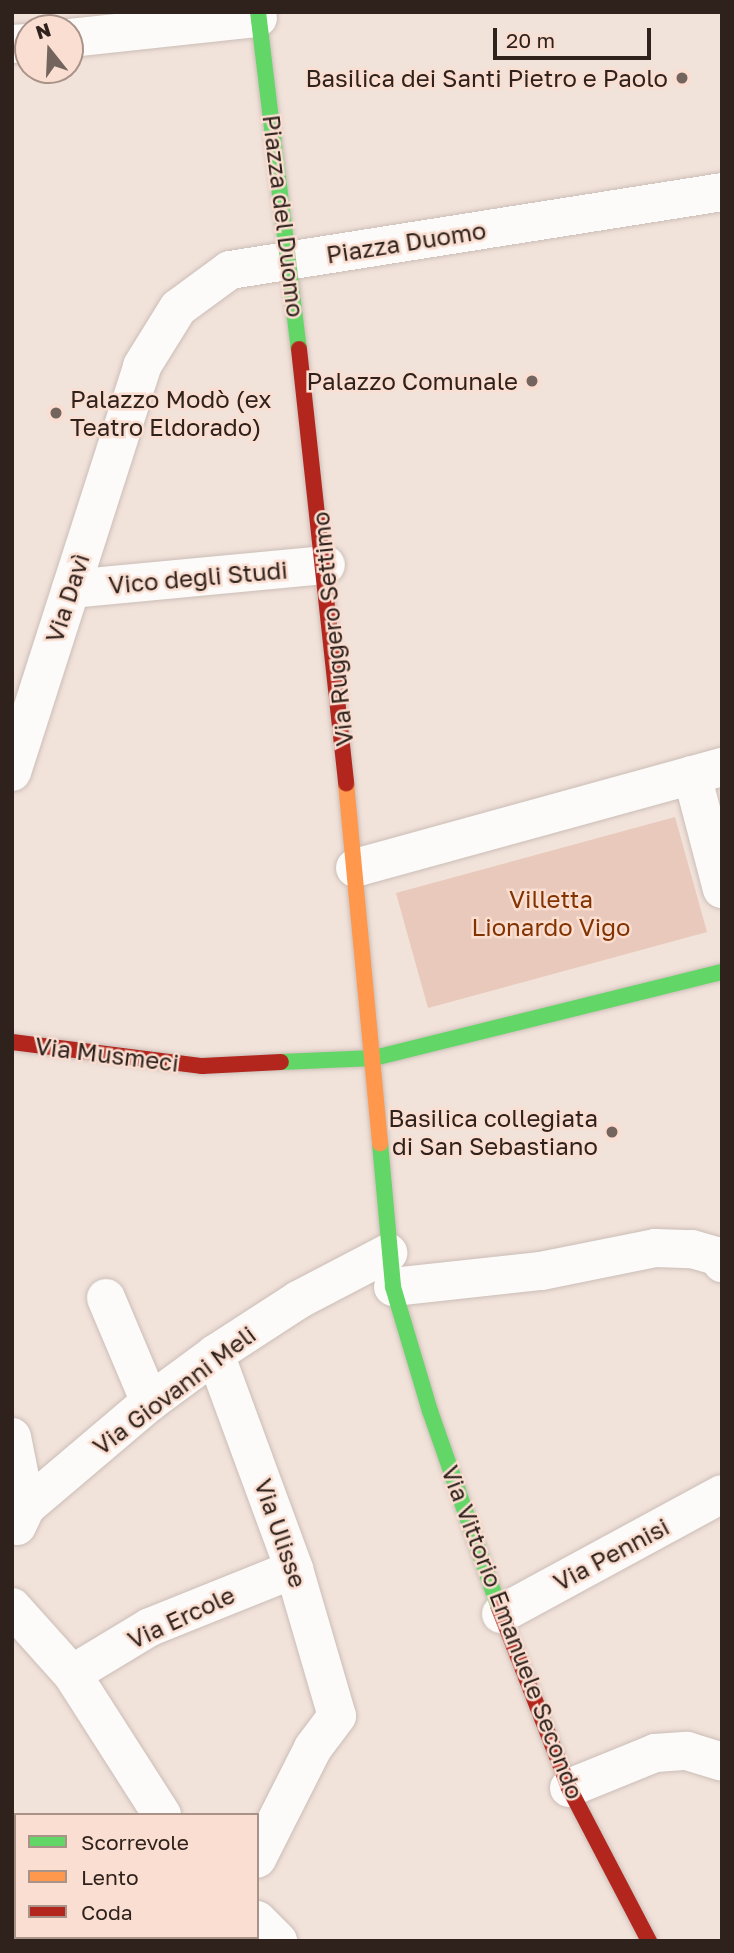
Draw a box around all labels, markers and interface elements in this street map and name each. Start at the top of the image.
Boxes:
north arrow [14,14,84,84]
scale bar [496,14,654,58]
text: N [33,17,53,44]
text: 20 m [506,27,555,53]
place label: Basilica dei Santi Pietro e Paolo [305,64,668,92]
marker: Basilica dei Santi Pietro e Paolo [674,70,690,86]
street label: Piazza del Duomo [257,113,311,319]
street label: Piazza Duomo [324,215,488,269]
place label: Palazzo Comunale [306,367,518,395]
marker: Palazzo Comunale [524,373,540,389]
place label: Palazzo Modò (ex Teatro Eldorado) [70,385,271,441]
marker: Palazzo Modò (ex Teatro Eldorado) [48,405,64,421]
street label: Via Ruggero Settimo [305,510,359,748]
street label: Via Davì [39,550,95,646]
street label: Vico degli Studi [107,555,289,599]
park label: Villetta Lionardo Vigo [472,885,630,941]
street label: Via Musmeci [33,1031,181,1077]
place label: Basilica collegiata di San Sebastiano [388,1104,598,1160]
marker: Basilica collegiata di San Sebastiano [604,1124,620,1140]
street label: Via Giovanni Meli [87,1319,261,1461]
street label: Via Vittorio Emanuele Secondo [436,1461,590,1803]
street label: Via Ulisse [249,1475,313,1591]
street label: Via Pennisi [548,1512,674,1596]
street label: Via Ercole [123,1580,239,1654]
legend [14,1813,259,1939]
text: Scorrevole [81,1829,189,1855]
text: Lento [81,1864,139,1890]
text: Coda [81,1899,133,1925]

